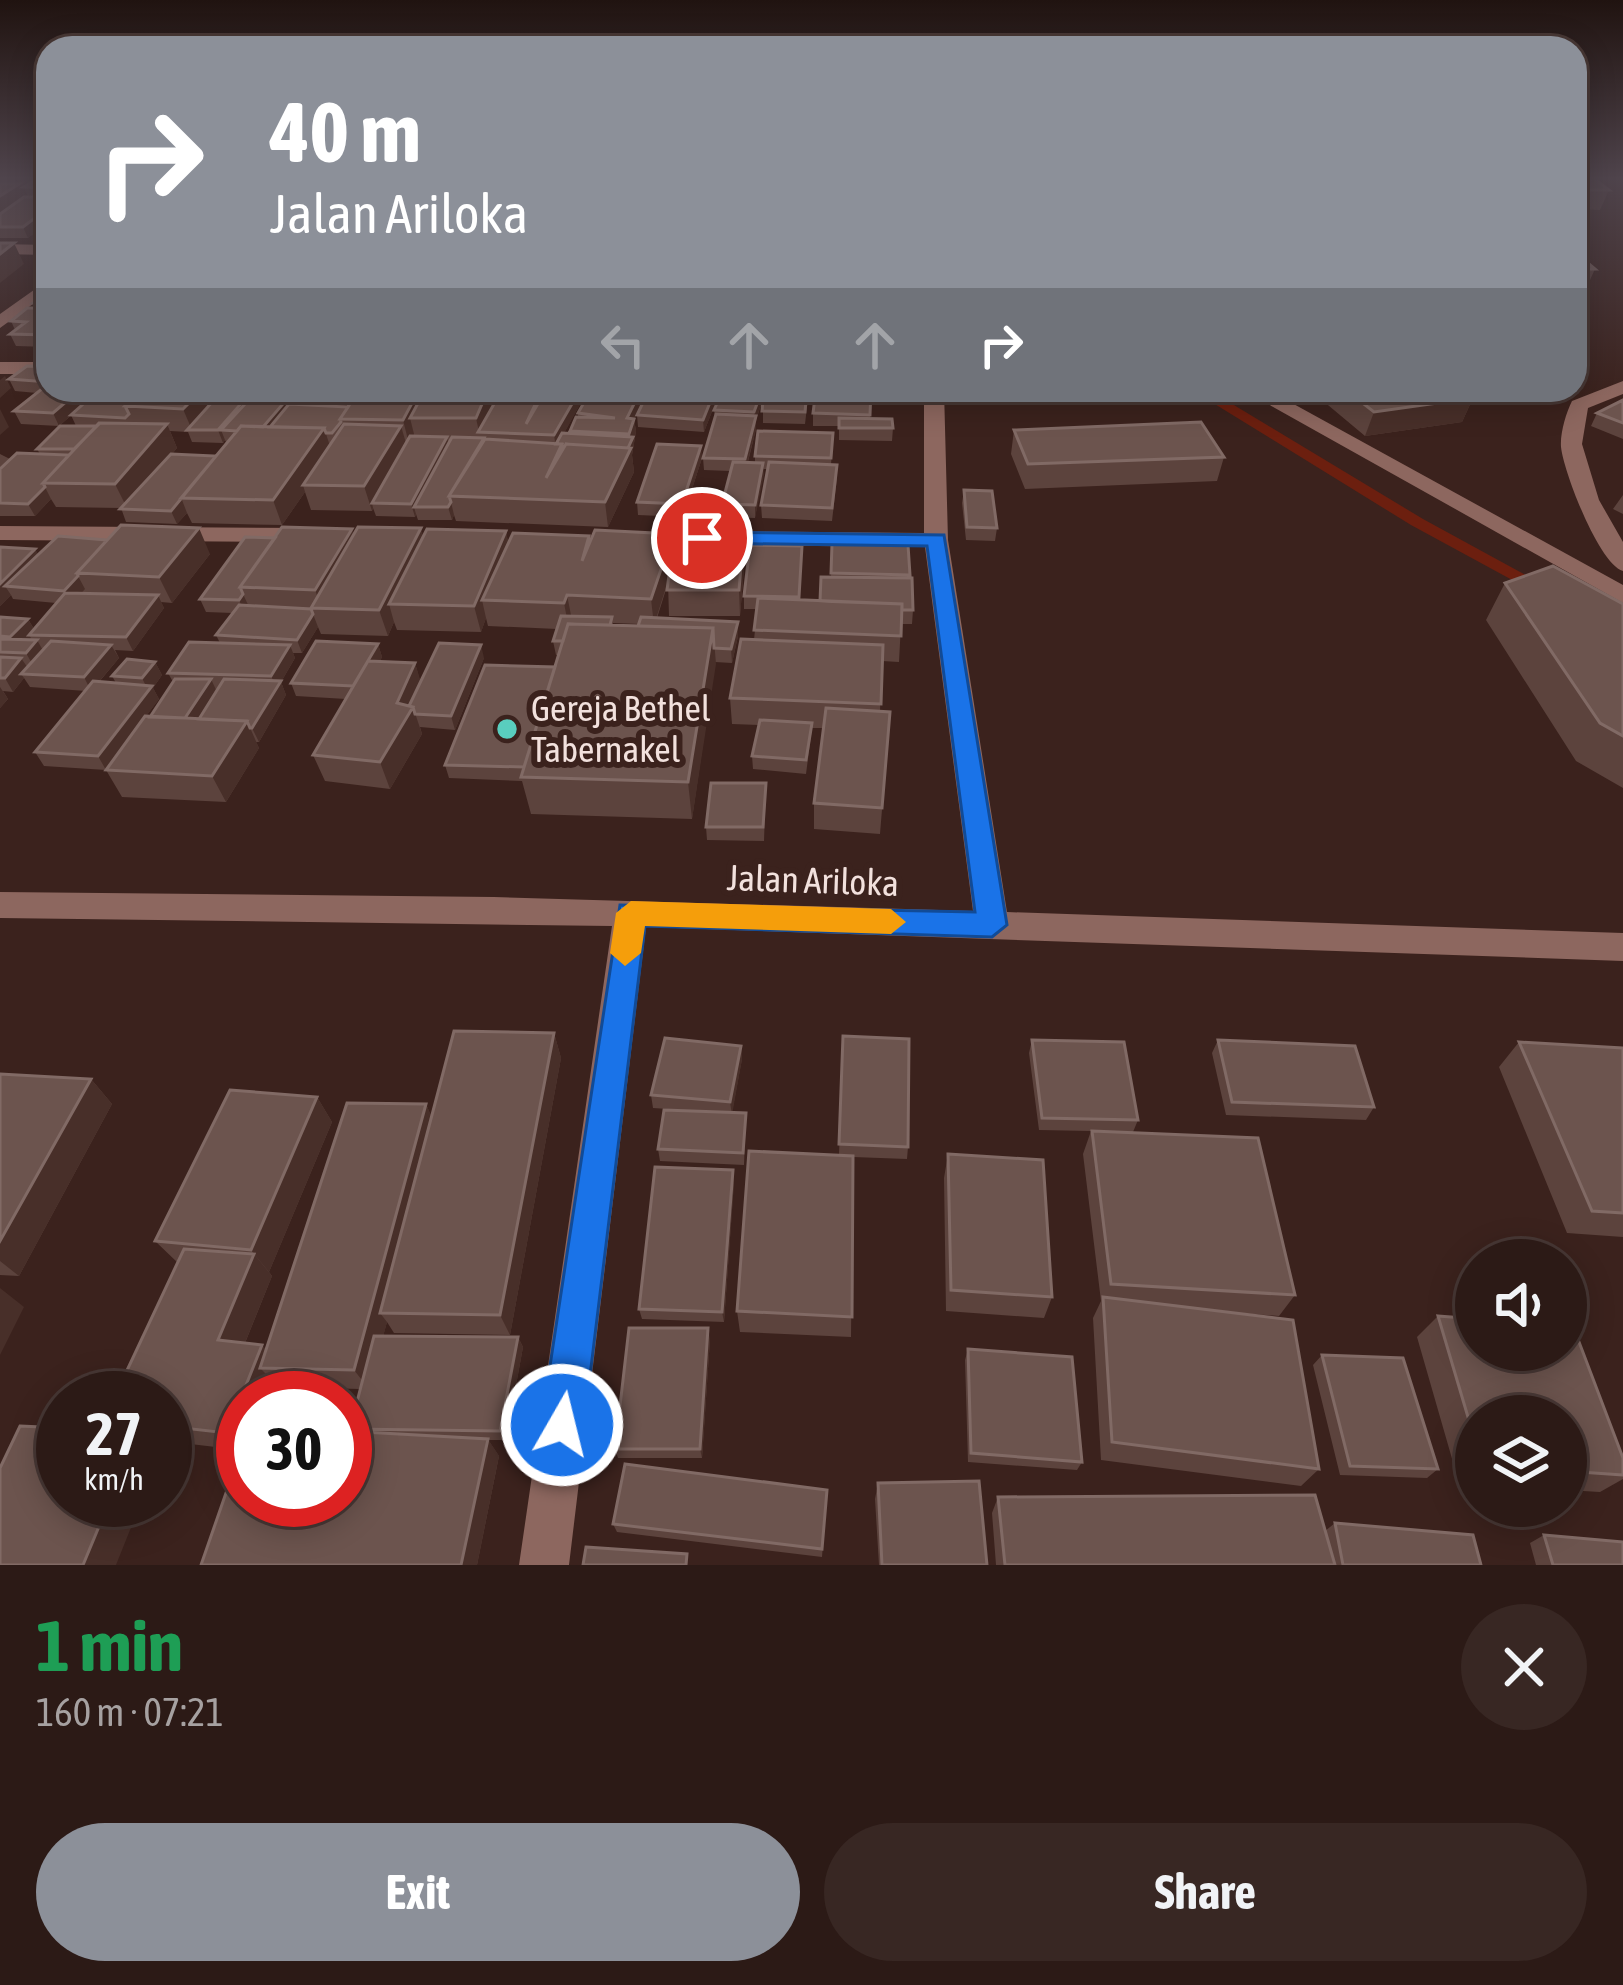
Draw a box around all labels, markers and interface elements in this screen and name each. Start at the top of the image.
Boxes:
icon: right [72,84,228,240]
text: 40 m [270,84,421,180]
text: Jalan Ariloka [270,183,528,244]
icon: left [590,312,656,378]
icon: ahead [716,312,782,378]
icon: ahead [842,312,908,378]
icon: right [968,312,1034,378]
pin [651,487,753,589]
icon: arrive [669,505,735,571]
place label: Gereja Bethel Tabernakel [531,687,711,770]
marker: Gereja Bethel Tabernakel [494,716,520,742]
street label: Jalan Ariloka [726,856,900,904]
map controls [1455,1239,1587,1527]
button: sound [1455,1239,1587,1371]
position arrow [499,1362,625,1488]
speed limit sign: 30 [216,1371,372,1527]
button: layers [1455,1395,1587,1527]
text: 27 [86,1399,142,1468]
text: km/h [84,1462,144,1496]
text: 1 min [36,1604,183,1686]
button: close [1461,1604,1587,1730]
text: 160 m · 07:21 [36,1690,224,1734]
button: Exit [36,1823,800,1961]
button: Share [824,1823,1587,1961]

